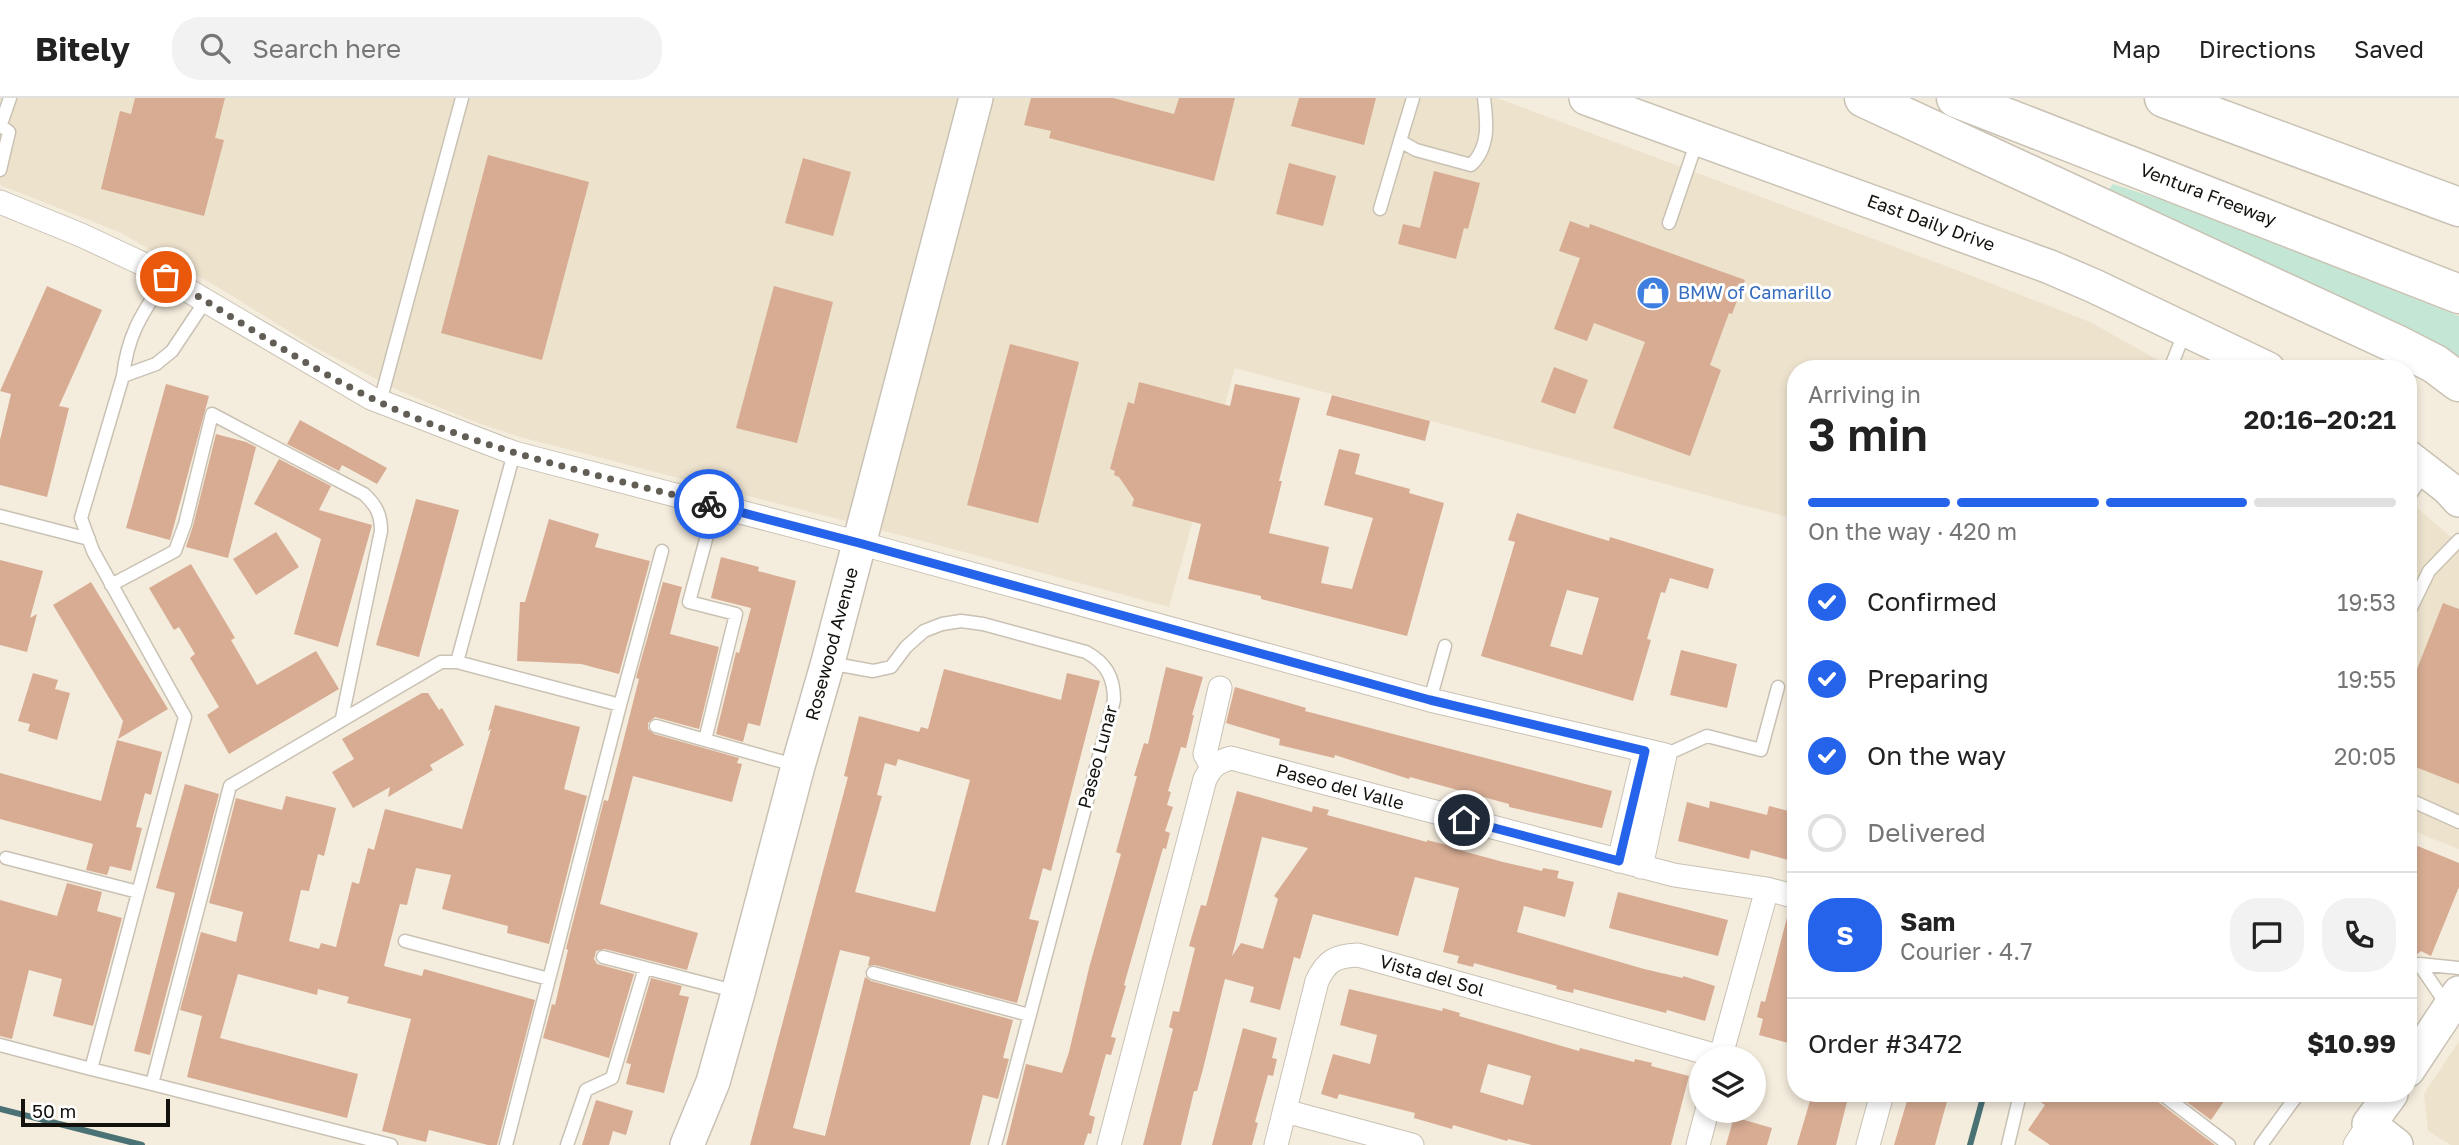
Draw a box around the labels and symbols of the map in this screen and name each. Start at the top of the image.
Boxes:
street label: Ventura Freeway [2137,158,2280,230]
street label: East Daily Drive [1864,189,1998,255]
pin [136,247,196,307]
shop icon: BMW of Camarillo [1634,274,1672,312]
place label: BMW of Camarillo [1678,281,1832,303]
courier [674,469,744,539]
street label: Rosewood Avenue [800,565,862,723]
street label: Paseo Lunar [1073,703,1121,811]
street label: Paseo del Valle [1274,758,1407,814]
pin [1434,790,1494,850]
street label: Vista del Sol [1377,950,1488,1001]
scale bar [21,1096,170,1128]

